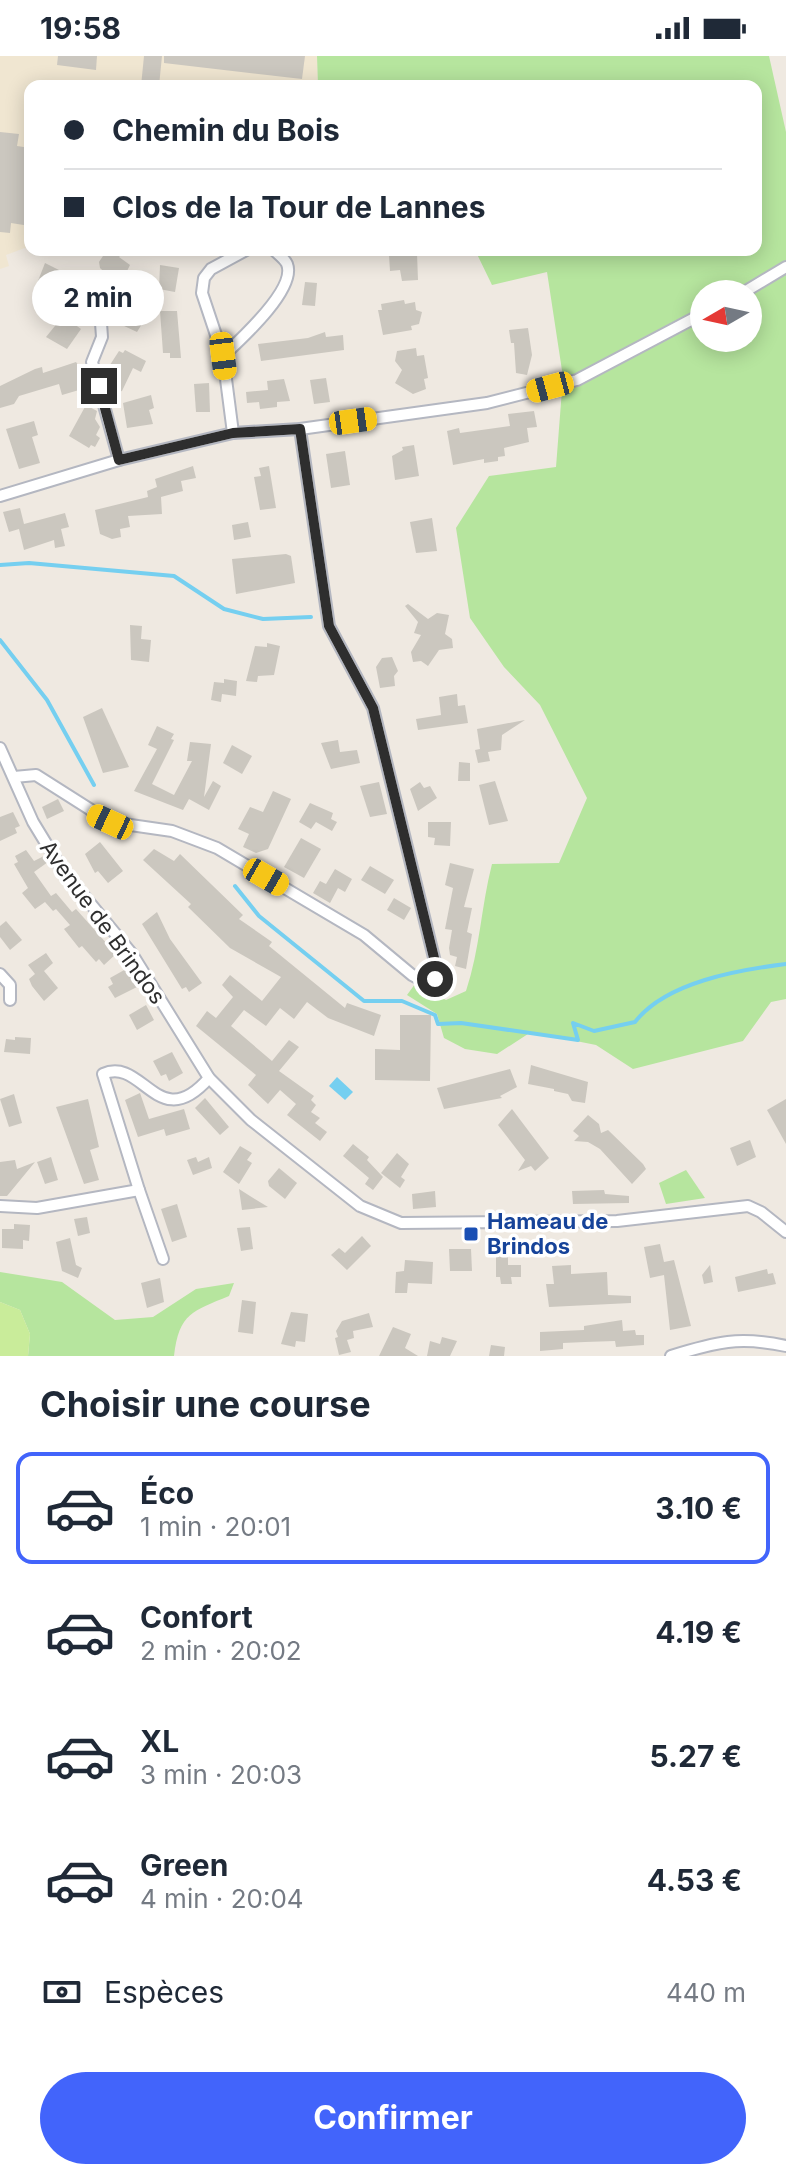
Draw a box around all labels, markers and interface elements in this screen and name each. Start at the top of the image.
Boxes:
text: 19:58 [40,10,121,46]
text: Chemin du Bois [112,112,340,148]
text: Clos de la Tour de Lannes [112,189,486,225]
callout: 2 min [33,270,165,326]
north arrow [690,280,762,352]
map controls [690,280,762,352]
text: 2 min [63,282,133,313]
car [208,331,238,381]
route end [81,368,117,404]
car [524,369,576,405]
car [328,406,378,436]
car [83,801,137,843]
street label: Avenue de Brindos [35,835,171,1009]
car [239,855,293,899]
route start [417,961,453,997]
place label: Hameau de Brindos [487,1208,608,1259]
marker: Hameau de Brindos [462,1225,480,1243]
text: Choisir une course [40,1382,371,1426]
icon: car [44,1472,116,1544]
text: Éco [140,1475,194,1511]
text: 3.10 € [655,1490,742,1526]
text: 1 min · 20:01 [140,1511,291,1542]
icon: car [44,1596,116,1668]
text: Confort [140,1599,253,1635]
text: 4.19 € [655,1614,742,1650]
text: 2 min · 20:02 [140,1635,302,1666]
icon: car [44,1720,116,1792]
text: XL [140,1723,179,1759]
text: 5.27 € [650,1738,742,1774]
text: 3 min · 20:03 [140,1759,302,1790]
icon: car [44,1844,116,1916]
text: Green [140,1847,228,1883]
text: 4.53 € [647,1862,742,1898]
text: 4 min · 20:04 [140,1883,304,1914]
icon: cash [40,1970,84,2014]
text: Espèces [104,1974,224,2010]
text: 440 m [666,1977,746,2008]
button: Confirmer [40,2072,746,2164]

